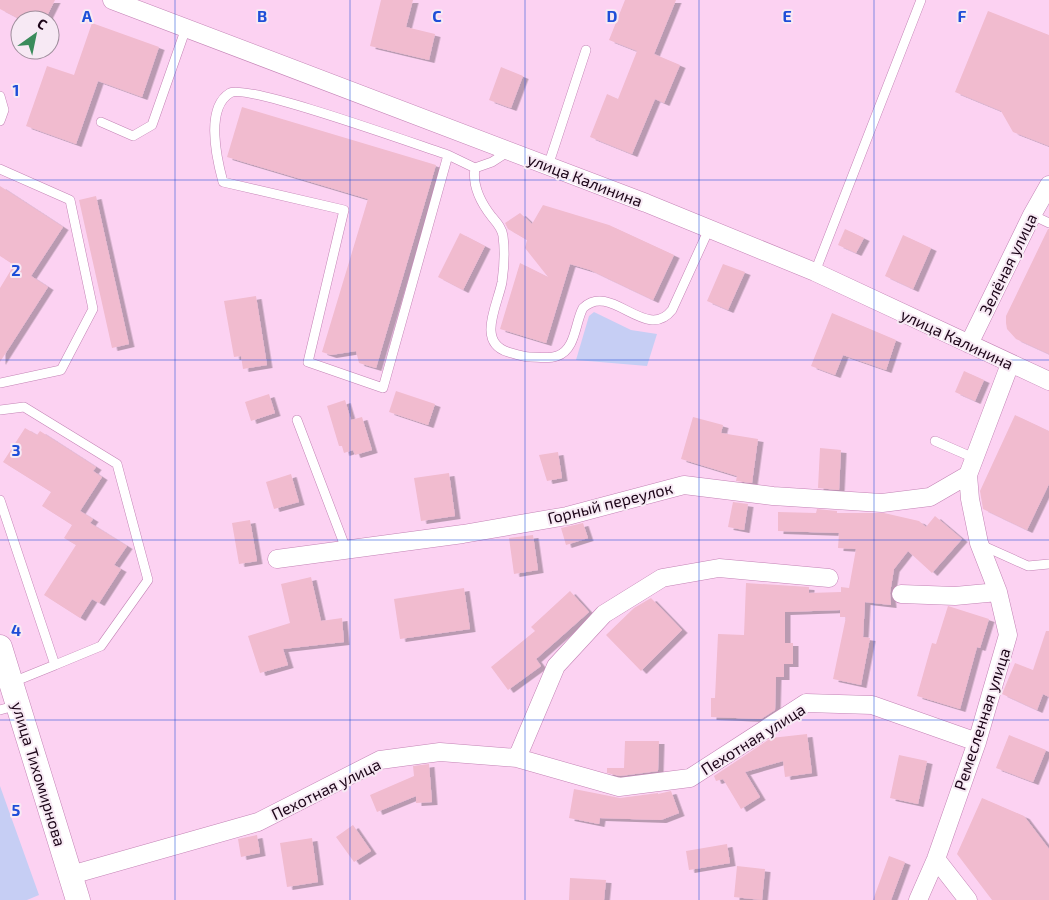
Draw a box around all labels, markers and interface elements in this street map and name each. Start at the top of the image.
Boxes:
text: A [82,6,93,25]
text: B [257,6,267,25]
text: C [432,6,442,25]
text: D [607,6,618,25]
text: E [782,6,792,25]
text: F [958,6,967,25]
north arrow [10,10,60,60]
text: С [34,14,50,33]
text: 1 [13,80,19,99]
street label: улица Калинина [525,149,645,211]
street label: Зелёная улица [975,210,1041,318]
text: 2 [11,260,21,279]
street label: улица Калинина [898,304,1016,374]
text: 3 [11,440,21,459]
street label: Горный переулок [545,478,675,528]
text: 4 [11,620,21,639]
street label: Ремесленная улица [950,645,1014,793]
street label: улица Тихомирнова [8,699,70,849]
street label: Пехотная улица [697,699,809,779]
street label: Пехотная улица [268,754,384,824]
text: 5 [12,800,21,819]

